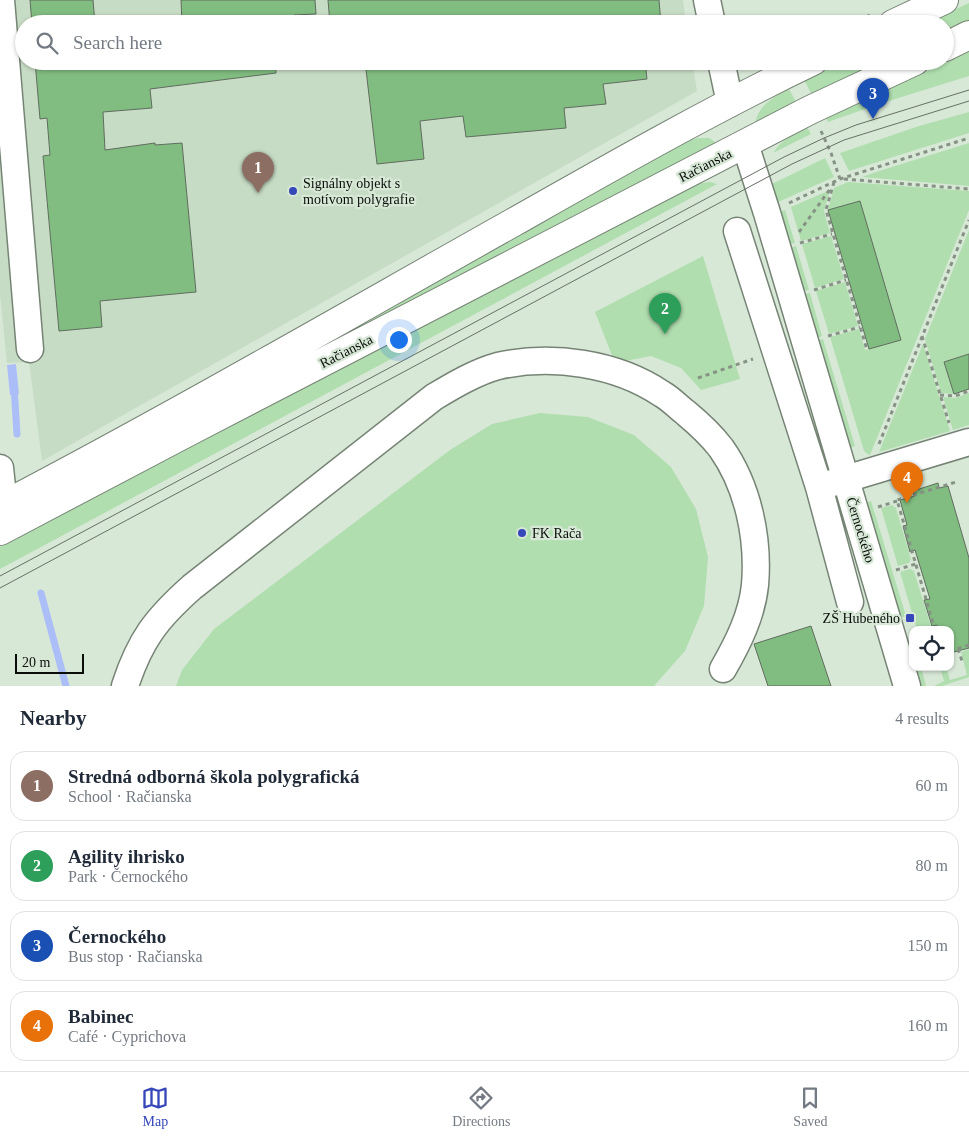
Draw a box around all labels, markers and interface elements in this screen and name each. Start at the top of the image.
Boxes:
search box [15,15,954,70]
icon: search [33,29,61,57]
text: Search here [73,32,162,53]
pin: 3 [857,78,889,119]
street label: Račianska [676,145,735,185]
pin: 1 [242,152,274,193]
place label: Signálny objekt s motívom polygrafie [303,176,415,207]
marker: Signálny objekt s motívom polygrafie [287,185,299,197]
pin: 2 [649,293,681,334]
your location [386,327,412,353]
street label: Račianska [317,331,376,371]
pin: 4 [891,462,923,503]
street label: Černockého [843,495,879,565]
place label: FK Rača [532,526,582,541]
marker: FK Rača [516,527,528,539]
place label: ZŠ Hubeného [823,610,900,626]
marker: ZŠ Hubeného [904,612,916,624]
map controls [909,626,954,671]
button: locate [909,626,954,671]
scale bar [15,651,84,674]
text: 20 m [22,655,50,670]
text: Nearby [20,706,87,730]
text: 4 results [895,710,949,727]
text: Stredná odborná škola polygrafická [68,766,360,787]
text: 1 [33,777,41,794]
text: 60 m [916,777,948,794]
text: School · Račianska [68,788,192,805]
text: Agility ihrisko [68,846,185,867]
text: 2 [33,857,41,874]
text: 80 m [916,857,948,874]
text: Park · Černockého [68,868,188,885]
text: Černockého [68,926,166,947]
text: 3 [33,937,41,954]
text: 150 m [908,937,948,954]
text: Bus stop · Račianska [68,948,203,965]
text: Babinec [68,1006,133,1027]
text: 4 [33,1017,41,1034]
text: 160 m [908,1017,948,1034]
text: Café · Cyprichova [68,1028,186,1045]
tab: Map [141,1084,169,1130]
tab: Directions [452,1084,511,1130]
tab: Saved [793,1084,828,1130]

